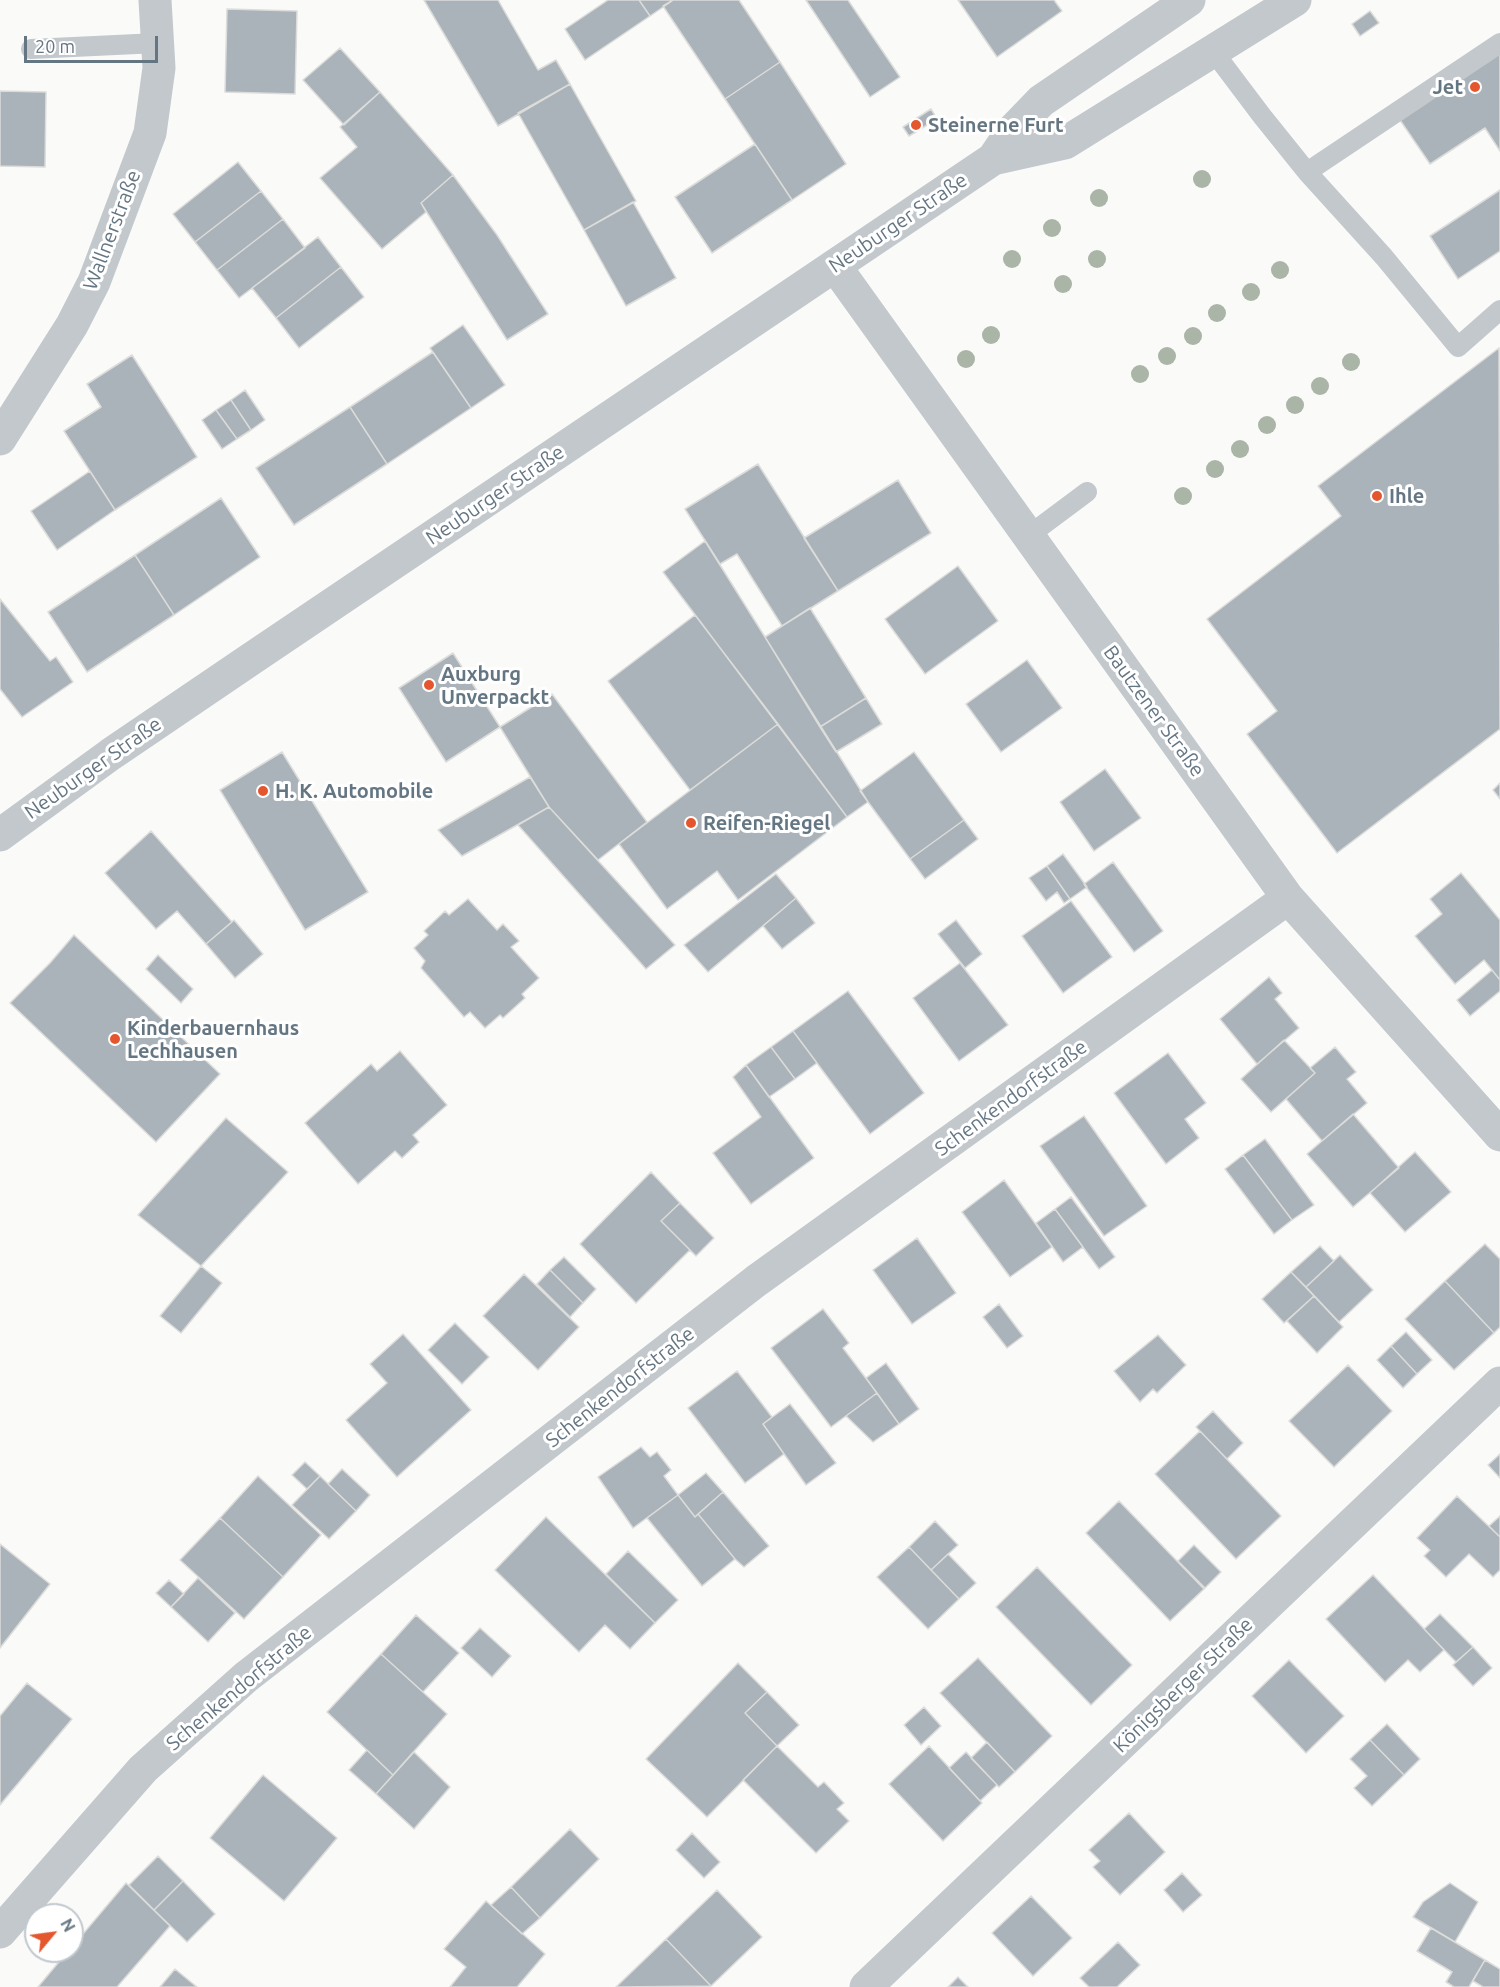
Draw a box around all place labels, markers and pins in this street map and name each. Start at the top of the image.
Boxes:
place label: Jet [1432,75,1463,99]
marker: Jet [1468,80,1482,94]
place label: Steinerne Furt [928,113,1064,137]
marker: Steinerne Furt [909,118,923,132]
place label: Ihle [1389,484,1424,508]
marker: Ihle [1370,489,1384,503]
place label: Auxburg Unverpackt [441,662,549,709]
marker: Auxburg Unverpackt [422,678,436,692]
place label: H. K. Automobile [275,779,433,803]
marker: H. K. Automobile [256,784,270,798]
place label: Reifen-Riegel [703,811,830,835]
marker: Reifen-Riegel [684,816,698,830]
place label: Kinderbauernhaus Lechhausen [127,1016,299,1063]
marker: Kinderbauernhaus Lechhausen [108,1032,122,1046]

